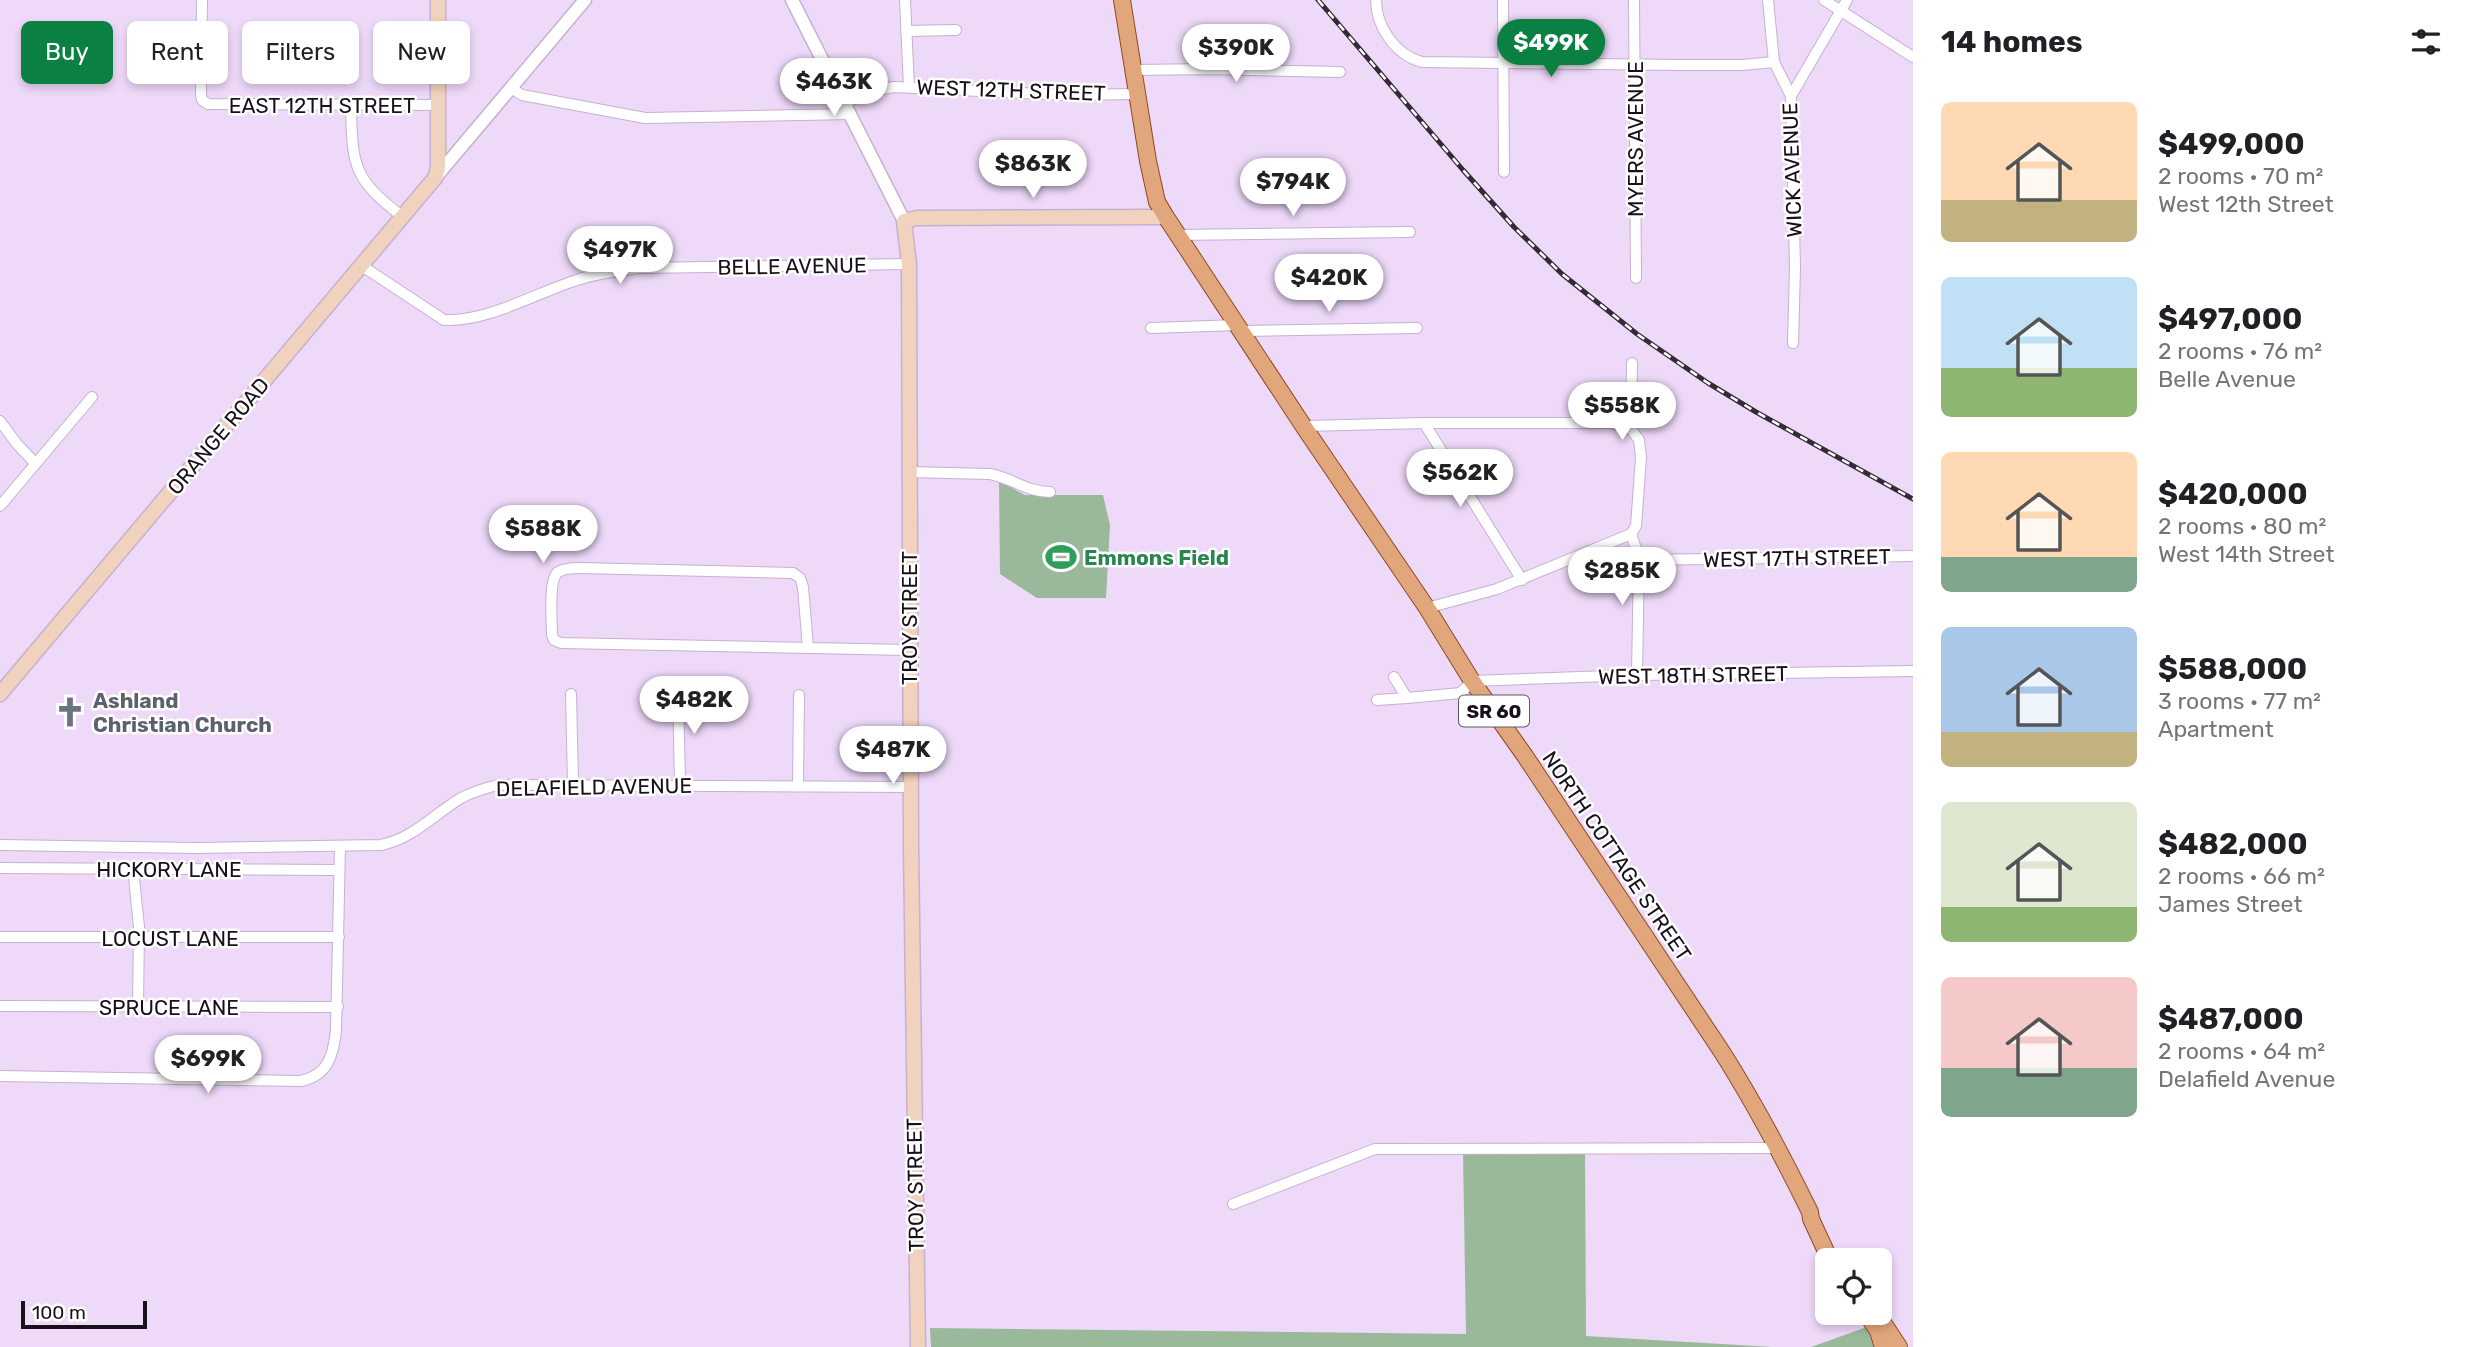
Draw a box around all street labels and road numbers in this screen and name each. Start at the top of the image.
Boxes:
street label: MYERS AVENUE [1623,61,1648,217]
street label: WEST 12TH STREET [916,74,1106,106]
street label: EAST 12TH STREET [229,93,415,118]
street label: WICK AVENUE [1777,102,1807,238]
street label: BELLE AVENUE [717,252,867,280]
street label: ORANGE ROAD [162,372,274,500]
street label: WEST 17TH STREET [1703,544,1891,572]
street label: TROY STREET [897,551,922,685]
street label: WEST 18TH STREET [1598,661,1788,689]
road number: SR 60 [1459,696,1529,726]
street label: NORTH COTTAGE STREET [1537,746,1697,966]
street label: DELAFIELD AVENUE [496,773,692,801]
street label: HICKORY LANE [96,857,242,882]
street label: LOCUST LANE [101,926,239,951]
street label: SPRUCE LANE [99,995,239,1020]
street label: TROY STREET [901,1118,929,1252]

